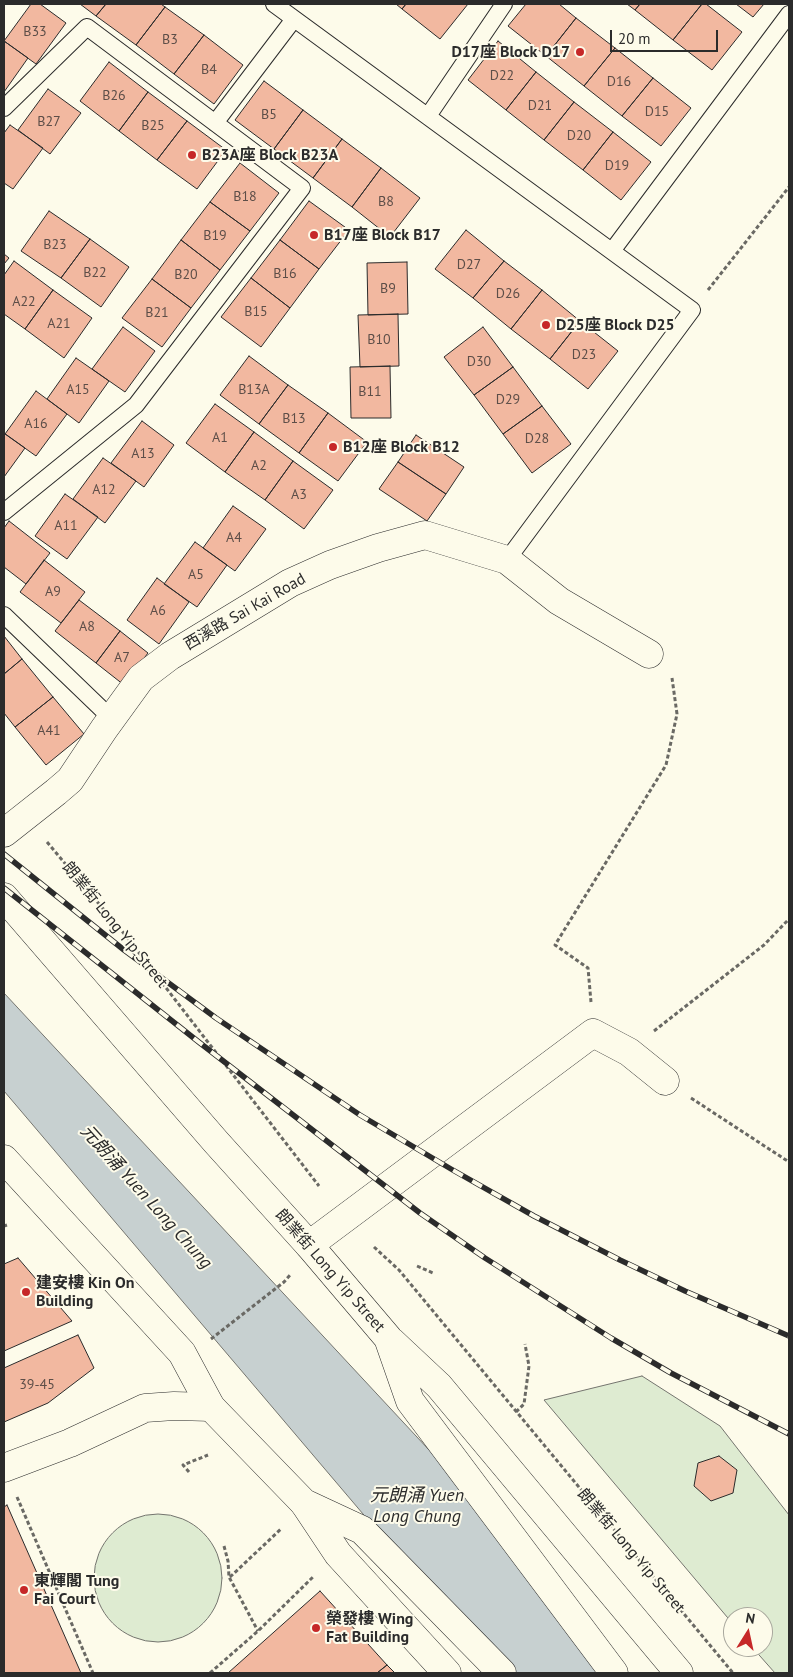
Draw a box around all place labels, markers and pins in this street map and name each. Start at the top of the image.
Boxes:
place label: D17座 Block D17 [451,42,570,62]
marker: D17座 Block D17 [574,46,586,58]
place label: B23A座 Block B23A [202,145,338,165]
marker: B23A座 Block B23A [186,149,198,161]
place label: B17座 Block B17 [324,225,441,245]
marker: B17座 Block B17 [308,229,320,241]
place label: D25座 Block D25 [556,315,675,335]
marker: D25座 Block D25 [540,319,552,331]
place label: B12座 Block B12 [343,437,460,457]
marker: B12座 Block B12 [327,441,339,453]
place label: 建安樓 Kin On Building [36,1273,134,1311]
marker: 建安樓 Kin On Building [20,1286,32,1298]
place label: 東輝閣 Tung Fai Court [34,1571,119,1609]
marker: 東輝閣 Tung Fai Court [18,1584,30,1596]
place label: 榮發樓 Wing Fat Building [326,1609,413,1647]
marker: 榮發樓 Wing Fat Building [310,1622,322,1634]

